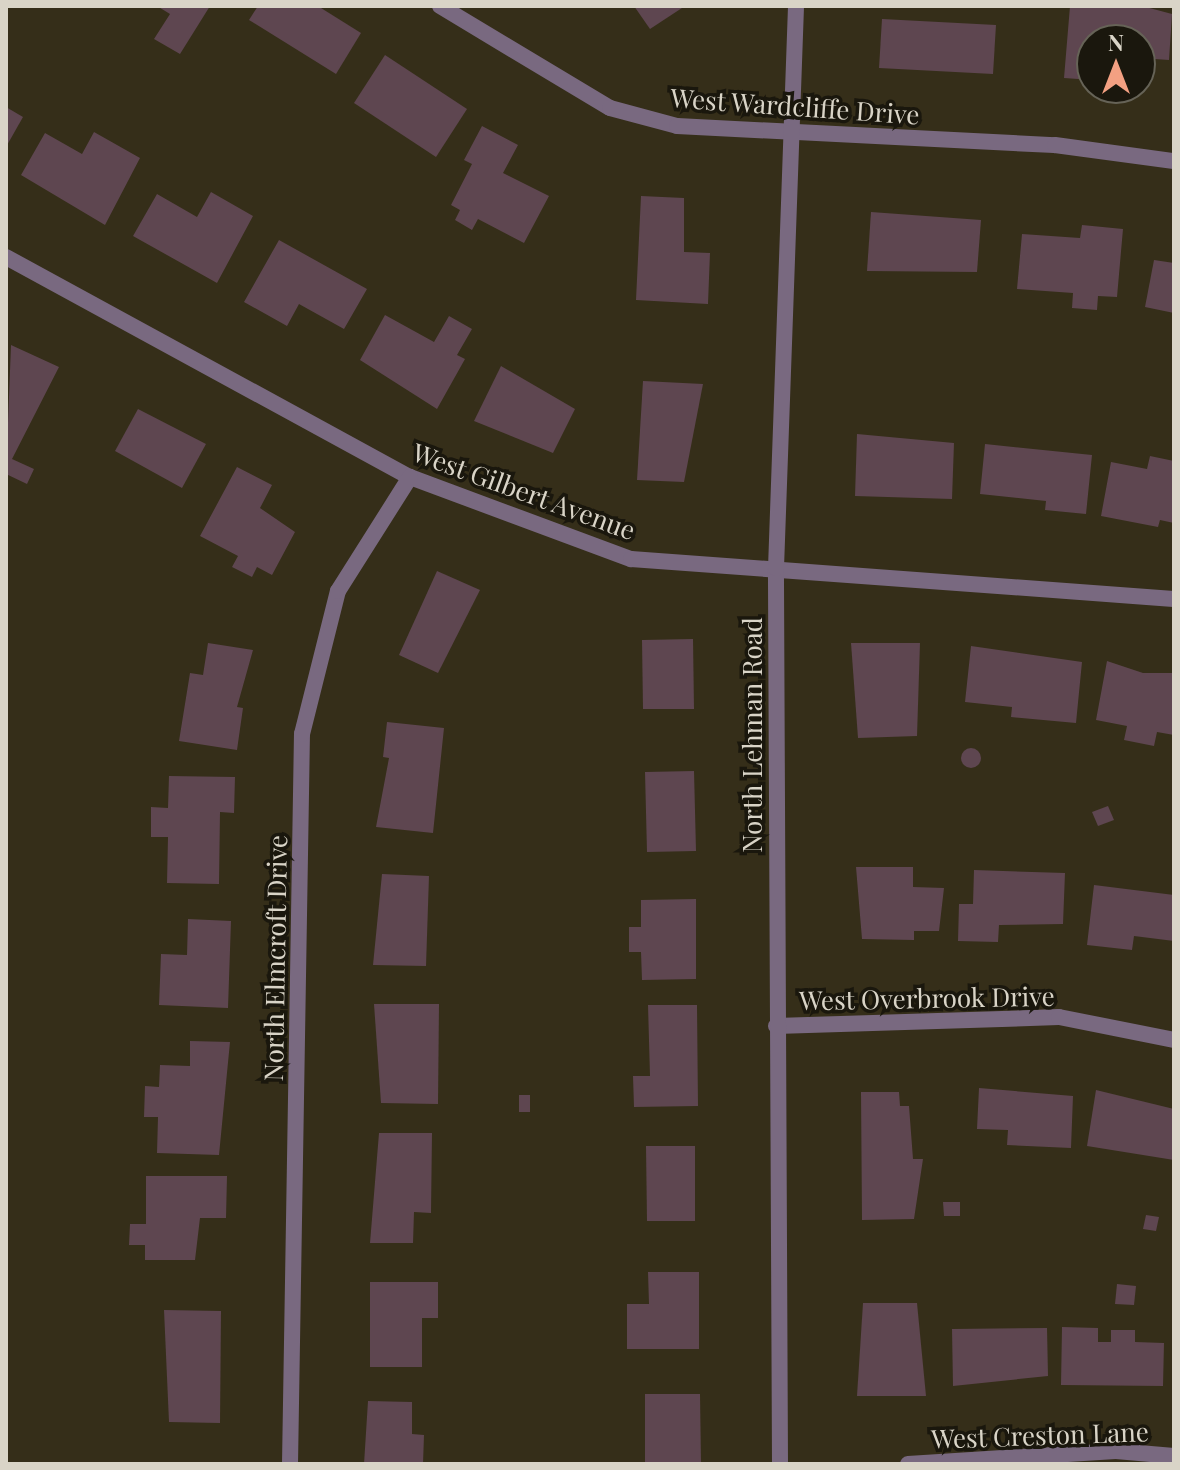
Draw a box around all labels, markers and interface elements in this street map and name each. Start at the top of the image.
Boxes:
north arrow [1076,24,1156,104]
text: N [1108,27,1124,57]
street label: West Wardcliffe Drive [669,82,921,130]
street label: West Gilbert Avenue [408,436,640,546]
street label: North Lehman Road [736,617,768,853]
street label: North Elmcroft Drive [257,834,293,1082]
street label: West Overbrook Drive [799,980,1055,1016]
street label: West Creston Lane [930,1416,1150,1454]

